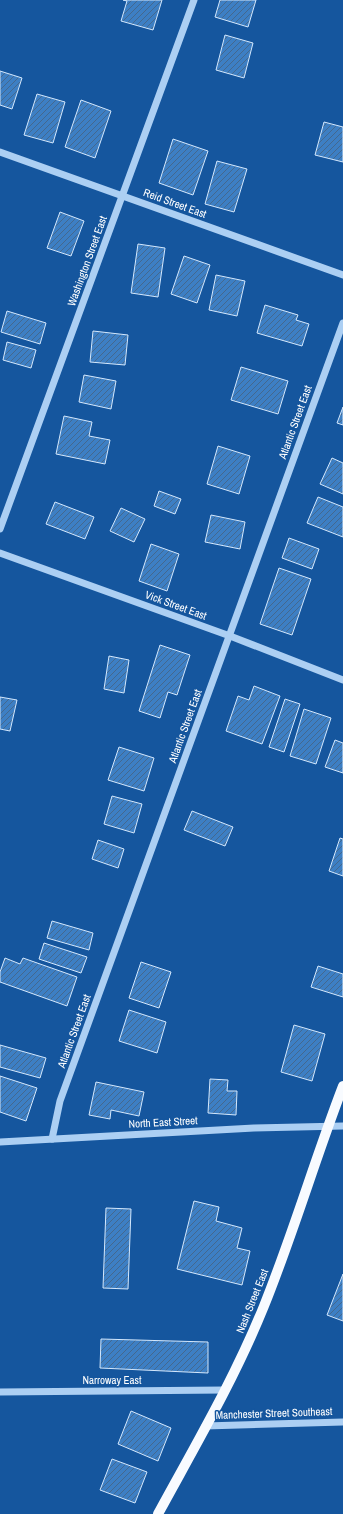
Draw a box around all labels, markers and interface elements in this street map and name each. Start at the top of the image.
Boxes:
street label: Reid Street East [142,185,209,221]
street label: Washington Street East [64,214,110,308]
street label: Atlantic Street East [275,383,315,462]
street label: Vick Street East [143,587,209,623]
street label: Atlantic Street East [165,687,205,766]
street label: Atlantic Street East [54,992,94,1071]
street label: North East Street [128,1113,198,1131]
street label: Nash Street East [233,1266,271,1335]
street label: Narroway East [82,1373,142,1387]
street label: Manchester Street Southeast [215,1404,333,1422]

